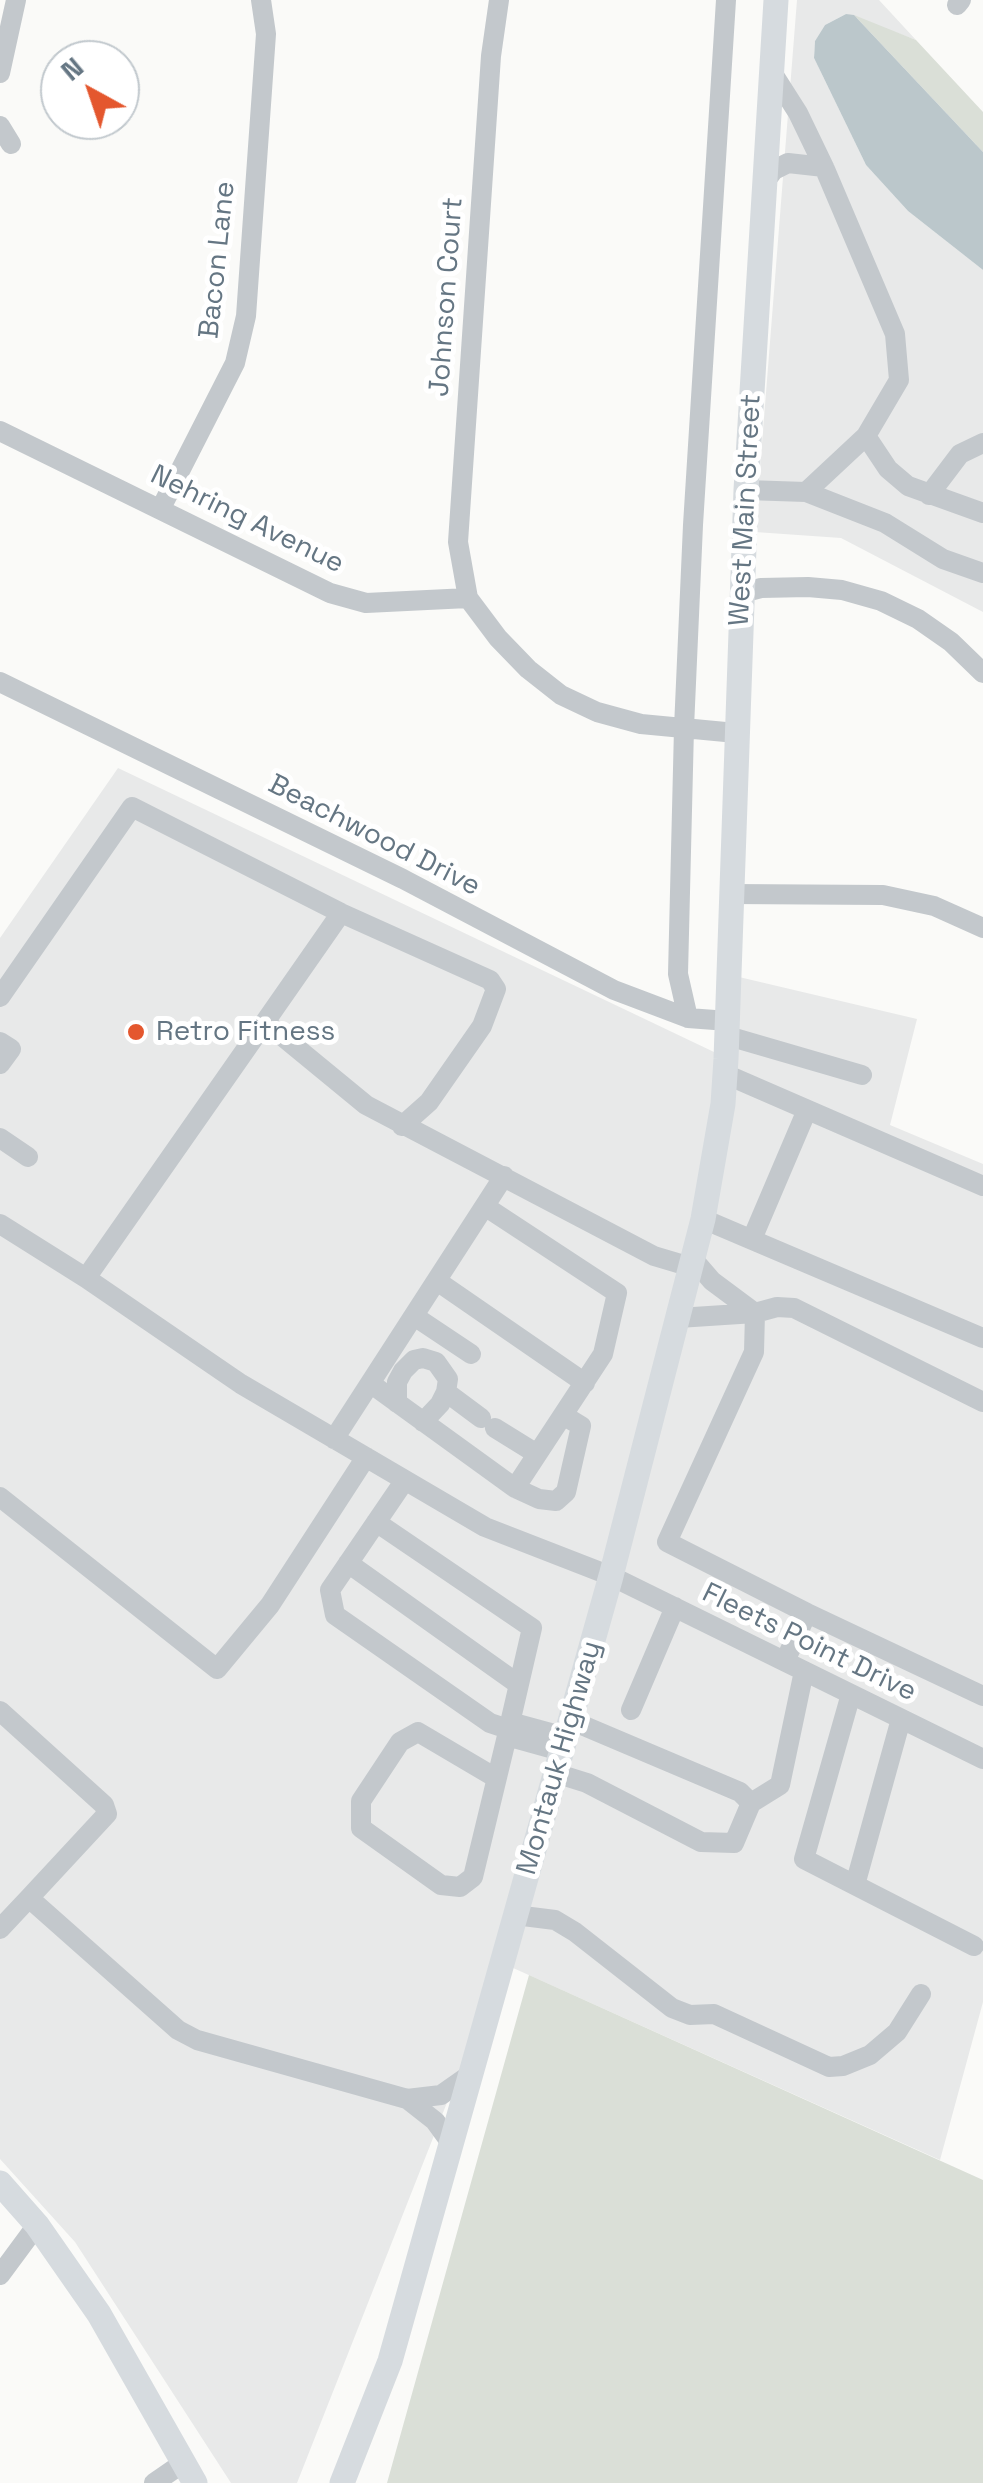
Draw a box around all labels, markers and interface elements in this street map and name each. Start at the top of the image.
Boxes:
north arrow [40,40,140,140]
text: N [53,49,91,88]
street label: Bacon Lane [193,180,243,340]
street label: Johnson Court [423,196,471,398]
street label: West Main Street [723,393,769,627]
street label: Nehring Avenue [145,459,349,581]
street label: Beachwood Drive [262,768,486,904]
place label: Retro Fitness [156,1015,335,1049]
marker: Retro Fitness [125,1021,147,1043]
street label: Fleets Point Drive [697,1577,921,1709]
street label: Montauk Highway [511,1637,609,1879]

